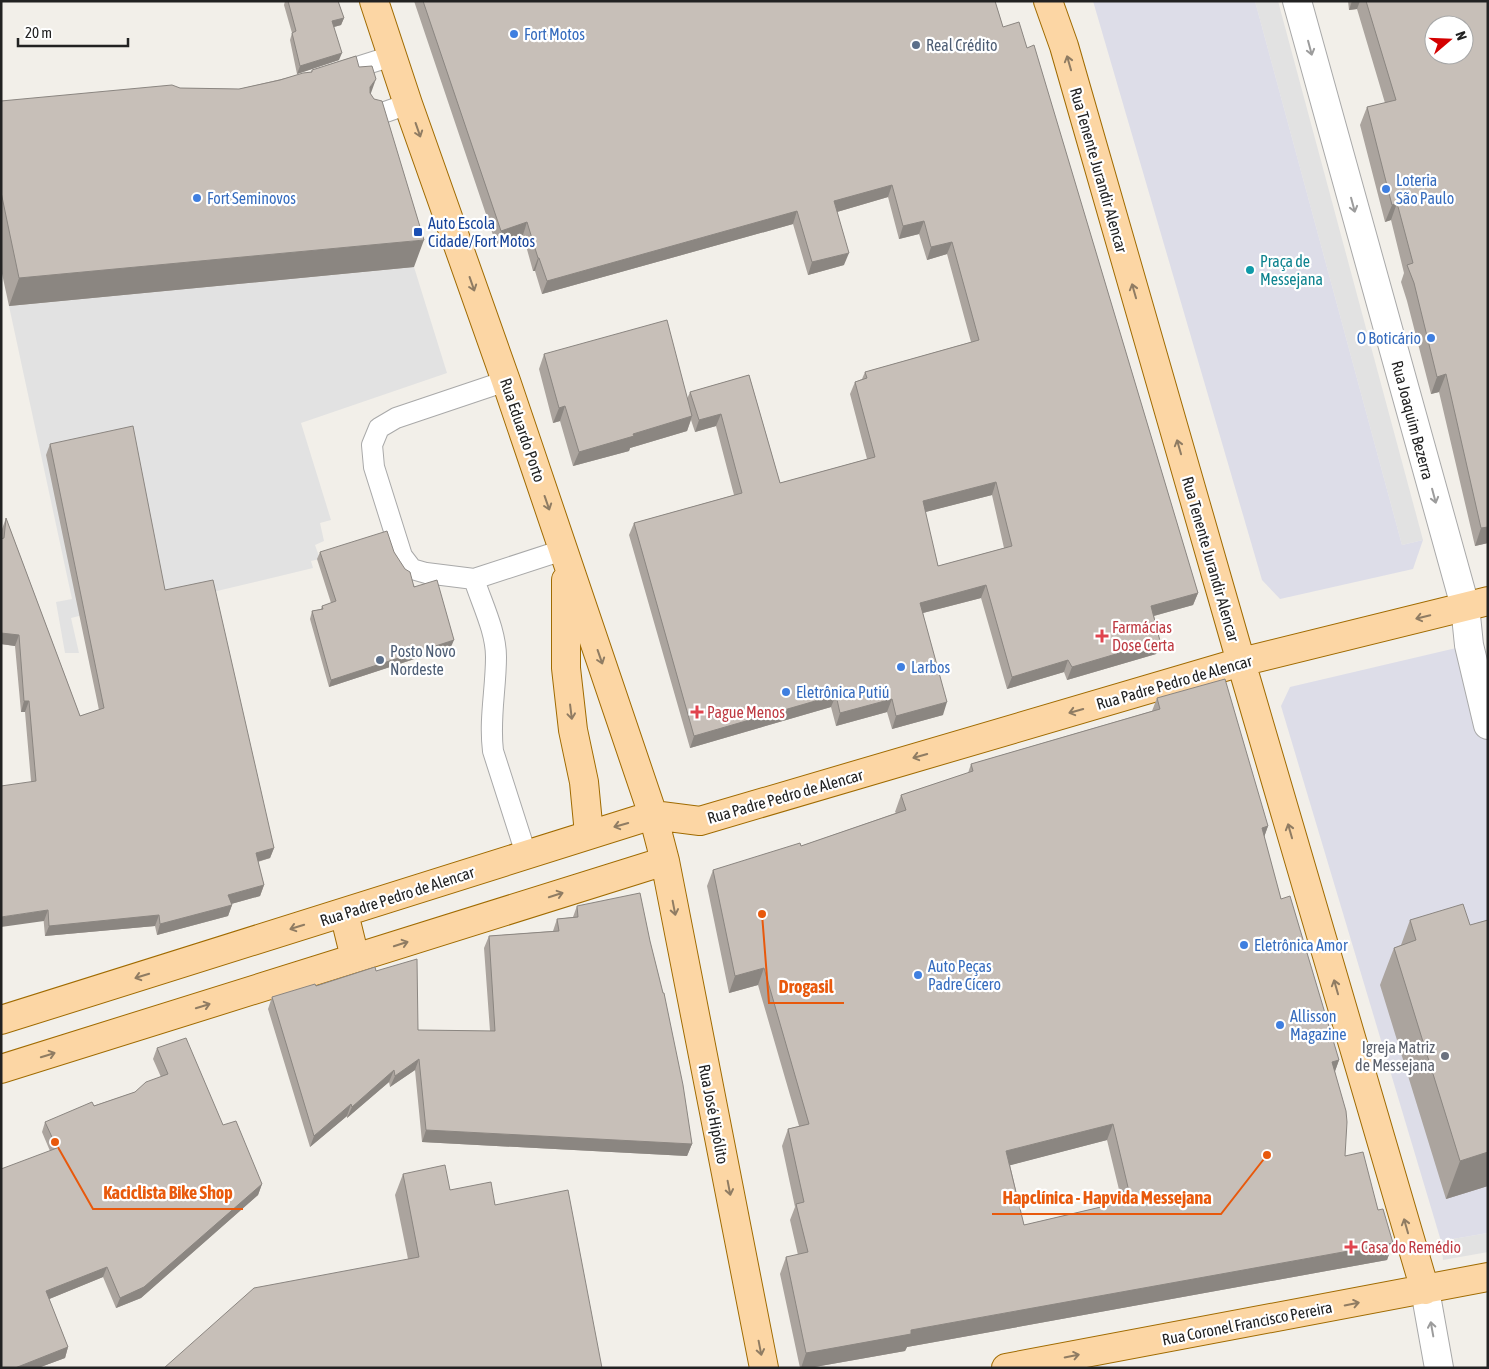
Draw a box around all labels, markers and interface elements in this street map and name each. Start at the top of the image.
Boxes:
scale bar [18,15,128,47]
north arrow [1424,15,1474,65]
text: 20 m [25,24,52,41]
place label: Fort Motos [524,25,585,43]
marker: Fort Motos [508,28,520,40]
text: N [1452,29,1470,42]
place label: Real Crédito [926,36,997,54]
marker: Real Crédito [910,39,922,51]
one-way arrow [1306,40,1315,56]
one-way arrow [1063,56,1073,72]
street label: Rua Tenente Jurandir Alencar [1067,85,1131,255]
one-way arrow [414,122,423,138]
place label: Loteria São Paulo [1396,171,1454,207]
marker: Loteria São Paulo [1380,183,1392,195]
place label: Fort Seminovos [207,189,296,207]
marker: Fort Seminovos [191,192,203,204]
one-way arrow [1349,196,1359,212]
place label: Auto Escola Cidade/Fort Motos [428,214,535,250]
marker: Auto Escola Cidade/Fort Motos [412,226,424,238]
place label: Praça de Messejana [1260,252,1323,289]
marker: Praça de Messejana [1244,264,1256,276]
one-way arrow [468,275,477,291]
one-way arrow [1129,283,1139,299]
place label: O Boticário [1357,329,1421,347]
marker: O Boticário [1425,332,1437,344]
street label: Rua Joaquim Bezerra [1387,359,1438,482]
street label: Rua Eduardo Porto [497,376,549,484]
one-way arrow [1174,440,1184,456]
street label: Rua Tenente Jurandir Alencar [1179,474,1243,644]
one-way arrow [1430,488,1439,504]
one-way arrow [543,495,553,511]
one-way arrow [1416,613,1432,622]
place label: Farmácias Dose Certa [1112,618,1175,654]
marker: Farmácias Dose Certa [1096,630,1108,642]
place label: Posto Novo Nordeste [390,642,456,678]
one-way arrow [596,649,605,665]
street label: Rua Padre Pedro de Alencar [1094,651,1254,713]
marker: Posto Novo Nordeste [374,654,386,666]
place label: Larbos [911,658,950,676]
marker: Larbos [895,661,907,673]
place label: Eletrônica Putiú [796,683,890,701]
marker: Eletrônica Putiú [780,686,792,698]
place label: Pague Menos [707,703,785,722]
one-way arrow [566,704,576,720]
marker: Pague Menos [691,706,703,718]
one-way arrow [1069,706,1085,716]
one-way arrow [913,752,929,762]
street label: Rua Padre Pedro de Alencar [705,765,865,827]
one-way arrow [613,820,629,830]
one-way arrow [1285,823,1295,839]
street label: Rua Padre Pedro de Alencar [318,862,477,929]
one-way arrow [548,889,564,899]
one-way arrow [670,900,680,916]
one-way arrow [289,923,305,933]
place label: Eletrônica Amor [1254,936,1348,954]
one-way arrow [393,938,409,948]
marker: Eletrônica Amor [1238,939,1250,951]
place label: Auto Peças Padre Cícero [928,957,1001,993]
marker: Auto Peças Padre Cícero [912,969,924,981]
callout: Drogasil [769,970,844,1003]
one-way arrow [134,971,150,981]
text: Drogasil [779,976,834,997]
one-way arrow [1331,979,1340,995]
one-way arrow [194,1001,210,1010]
place label: Allisson Magazine [1290,1007,1347,1044]
marker: Allisson Magazine [1274,1019,1286,1031]
place label: Igreja Matriz de Messejana [1355,1038,1435,1075]
one-way arrow [39,1049,55,1059]
marker: Igreja Matriz de Messejana [1439,1050,1451,1062]
street label: Rua José Hipólito [695,1063,732,1166]
callout: Kaciclista Bike Shop [93,1176,243,1209]
one-way arrow [724,1180,734,1196]
callout: Hapclínica - Hapvida Messejana [992,1181,1221,1214]
text: Kaciclista Bike Shop [103,1182,233,1203]
text: Hapclínica - Hapvida Messejana [1002,1187,1212,1208]
one-way arrow [1401,1219,1411,1235]
place label: Casa do Remédio [1361,1238,1461,1256]
marker: Casa do Remédio [1345,1241,1357,1253]
street label: Rua Coronel Francisco Pereira [1160,1298,1334,1348]
one-way arrow [1343,1298,1359,1308]
one-way arrow [1426,1321,1436,1337]
one-way arrow [755,1339,765,1355]
one-way arrow [1063,1350,1079,1360]

